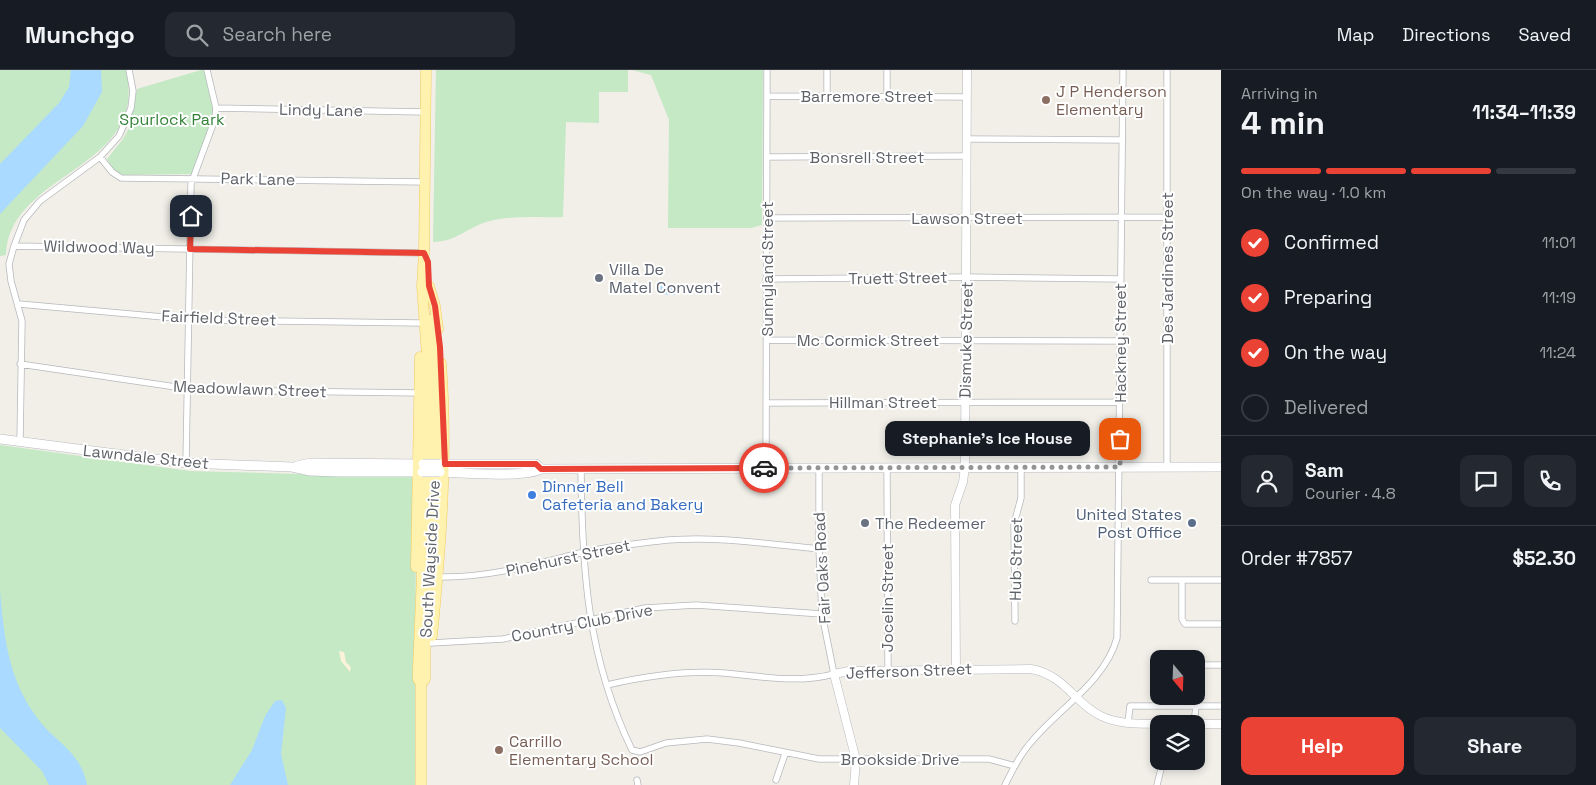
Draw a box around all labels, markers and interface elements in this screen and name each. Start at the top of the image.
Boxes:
search box [165,12,515,57]
text: Munchgo [25,19,135,50]
icon: search [183,21,211,49]
text: Search here [223,22,332,47]
text: Map [1337,23,1374,46]
text: Directions [1402,23,1491,46]
text: Saved [1519,23,1571,46]
place label: J P Henderson Elementary [1056,81,1167,120]
text: Arriving in [1241,83,1318,104]
street label: Barremore Street [801,86,933,107]
marker: J P Henderson Elementary [1040,94,1052,106]
street label: Lindy Lane [279,99,363,121]
text: 11:34–11:39 [1472,100,1576,125]
text: 4 min [1241,103,1325,143]
park label: Spurlock Park [119,109,225,130]
street label: Bonsrell Street [810,147,924,168]
street label: Park Lane [221,168,295,190]
text: On the way · 1.0 km [1241,182,1386,203]
street label: Des Jardines Street [1157,192,1178,344]
pin [170,195,212,237]
street label: Sunnyland Street [757,201,778,337]
icon: home [177,202,205,230]
street label: Lawson Street [911,208,1023,229]
icon: check [1241,229,1269,257]
text: Confirmed [1284,230,1379,255]
text: 11:01 [1542,232,1576,253]
street label: Wildwood Way [43,236,155,258]
place label: Villa De Matel Convent [609,259,721,298]
street label: Truett Street [848,267,948,289]
marker: Villa De Matel Convent [593,272,605,284]
street label: Dismuke Street [954,281,978,399]
street label: Hackney Street [1110,283,1131,403]
icon: check [1241,284,1269,312]
text: Preparing [1284,285,1372,310]
text: 11:19 [1542,287,1576,308]
street label: Fairfield Street [161,305,277,331]
street label: Mc Cormick Street [797,330,939,351]
icon: check [1241,339,1269,367]
text: On the way [1284,340,1387,365]
text: 11:24 [1539,342,1576,363]
street label: Meadowlawn Street [173,376,327,402]
street label: Hillman Street [829,392,937,413]
text: Delivered [1284,395,1369,420]
pin [1099,418,1141,460]
callout: Stephanie's Ice House [885,422,1090,456]
icon: bag [1106,425,1134,453]
text: Stephanie's Ice House [903,428,1072,449]
street label: Lawndale Street [82,440,210,474]
courier [739,443,789,493]
icon: car [750,454,778,482]
button: person [1241,455,1293,507]
button: chat [1460,455,1512,507]
button: phone [1524,455,1576,507]
text: Sam [1305,458,1344,483]
place label: Dinner Bell Cafeteria and Bakery [542,476,703,515]
street label: South Wayside Drive [415,480,445,638]
text: Courier · 4.8 [1305,483,1396,504]
marker: Dinner Bell Cafeteria and Bakery [526,489,538,501]
place label: United States Post Office [1076,504,1182,543]
street label: Fair Oaks Road [809,512,835,624]
place label: The Redeemer [875,513,986,534]
marker: The Redeemer [859,517,871,529]
street label: Hub Street [1005,517,1027,601]
marker: United States Post Office [1186,517,1198,529]
street label: Pinehurst Street [504,535,632,581]
street label: Jocelin Street [877,544,898,652]
text: Order #7857 [1241,546,1352,571]
text: $52.30 [1512,546,1576,571]
street label: Country Club Drive [510,599,654,647]
north arrow [1150,650,1205,705]
map controls [1150,650,1205,770]
street label: Jefferson Street [845,658,973,684]
button: layers [1150,715,1205,770]
button: Help [1241,717,1404,775]
button: Share [1414,717,1576,775]
place label: Carrillo Elementary School [509,731,654,770]
marker: Carrillo Elementary School [493,744,505,756]
street label: Brookside Drive [840,749,960,770]

